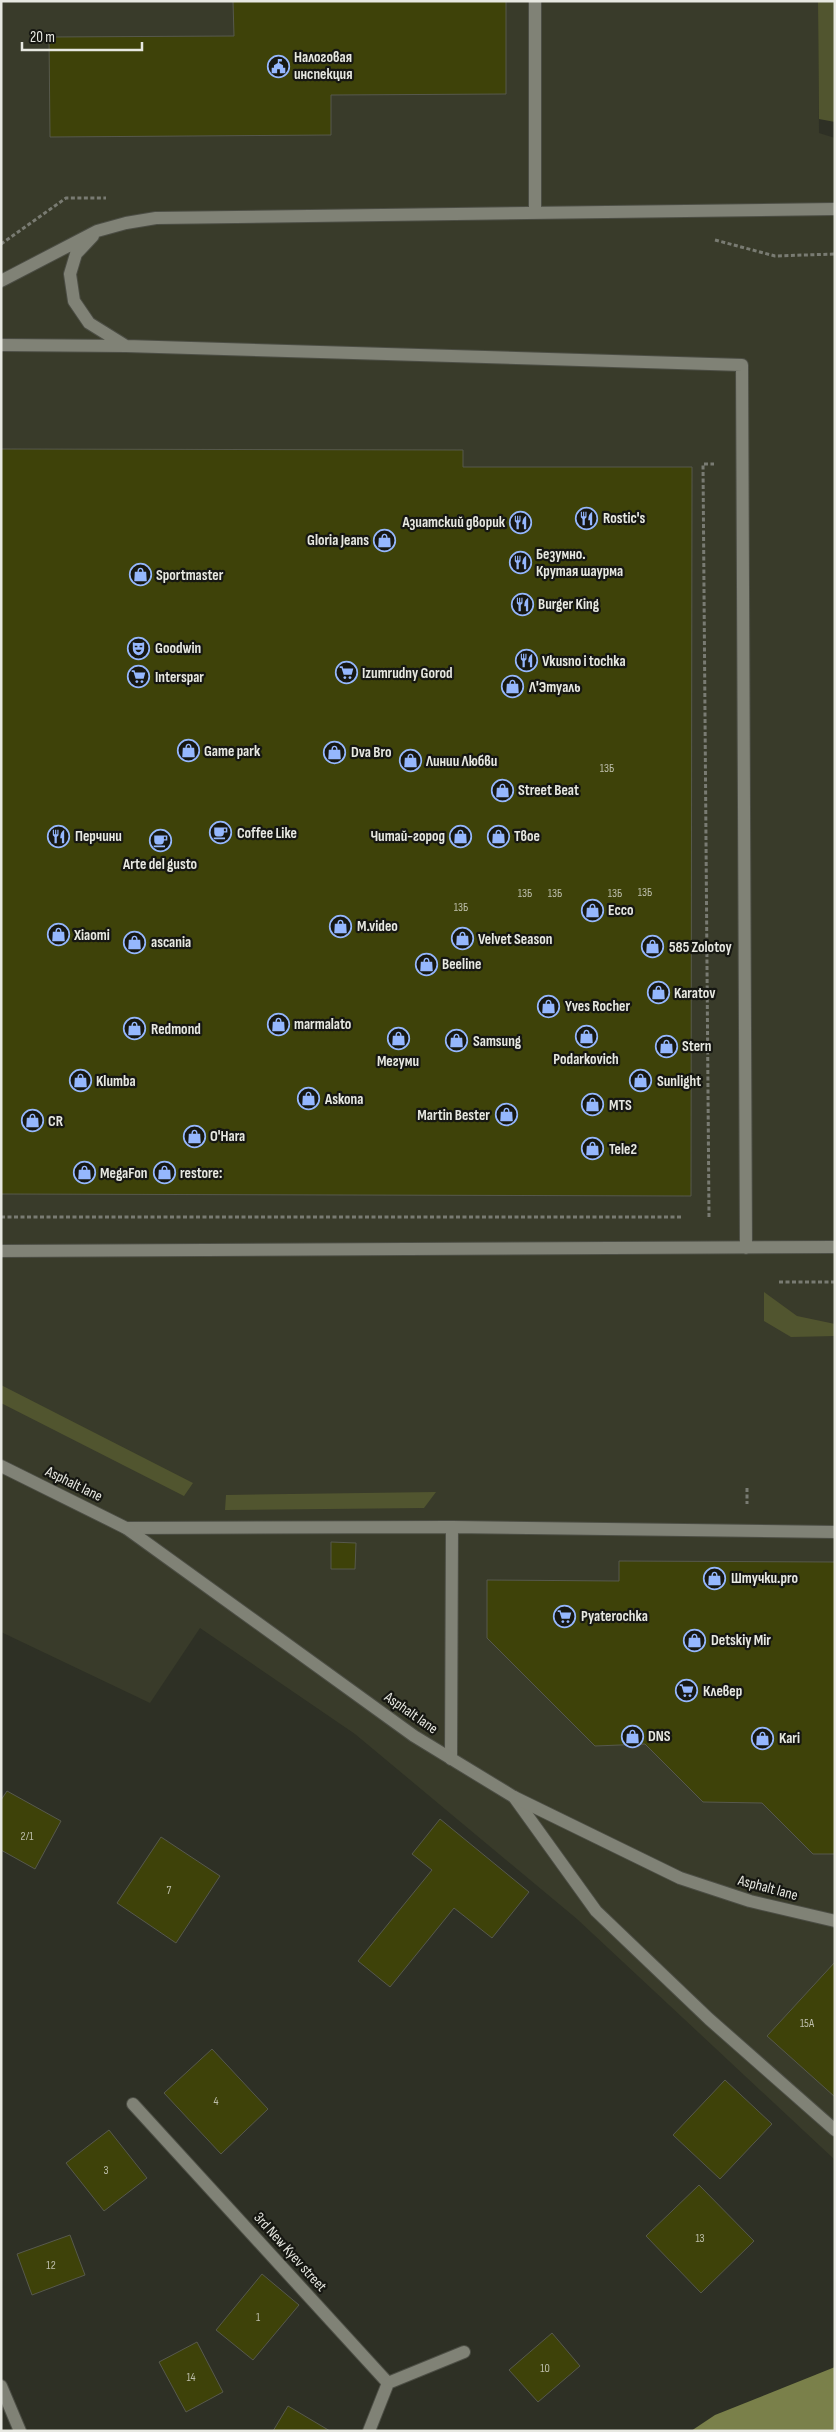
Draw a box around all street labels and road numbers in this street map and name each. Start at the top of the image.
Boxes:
street label: Asphalt lane [42,1462,106,1506]
street label: Asphalt lane [380,1687,441,1738]
street label: Asphalt lane [735,1871,800,1905]
street label: 3rd New Kyev street [249,2208,331,2296]

